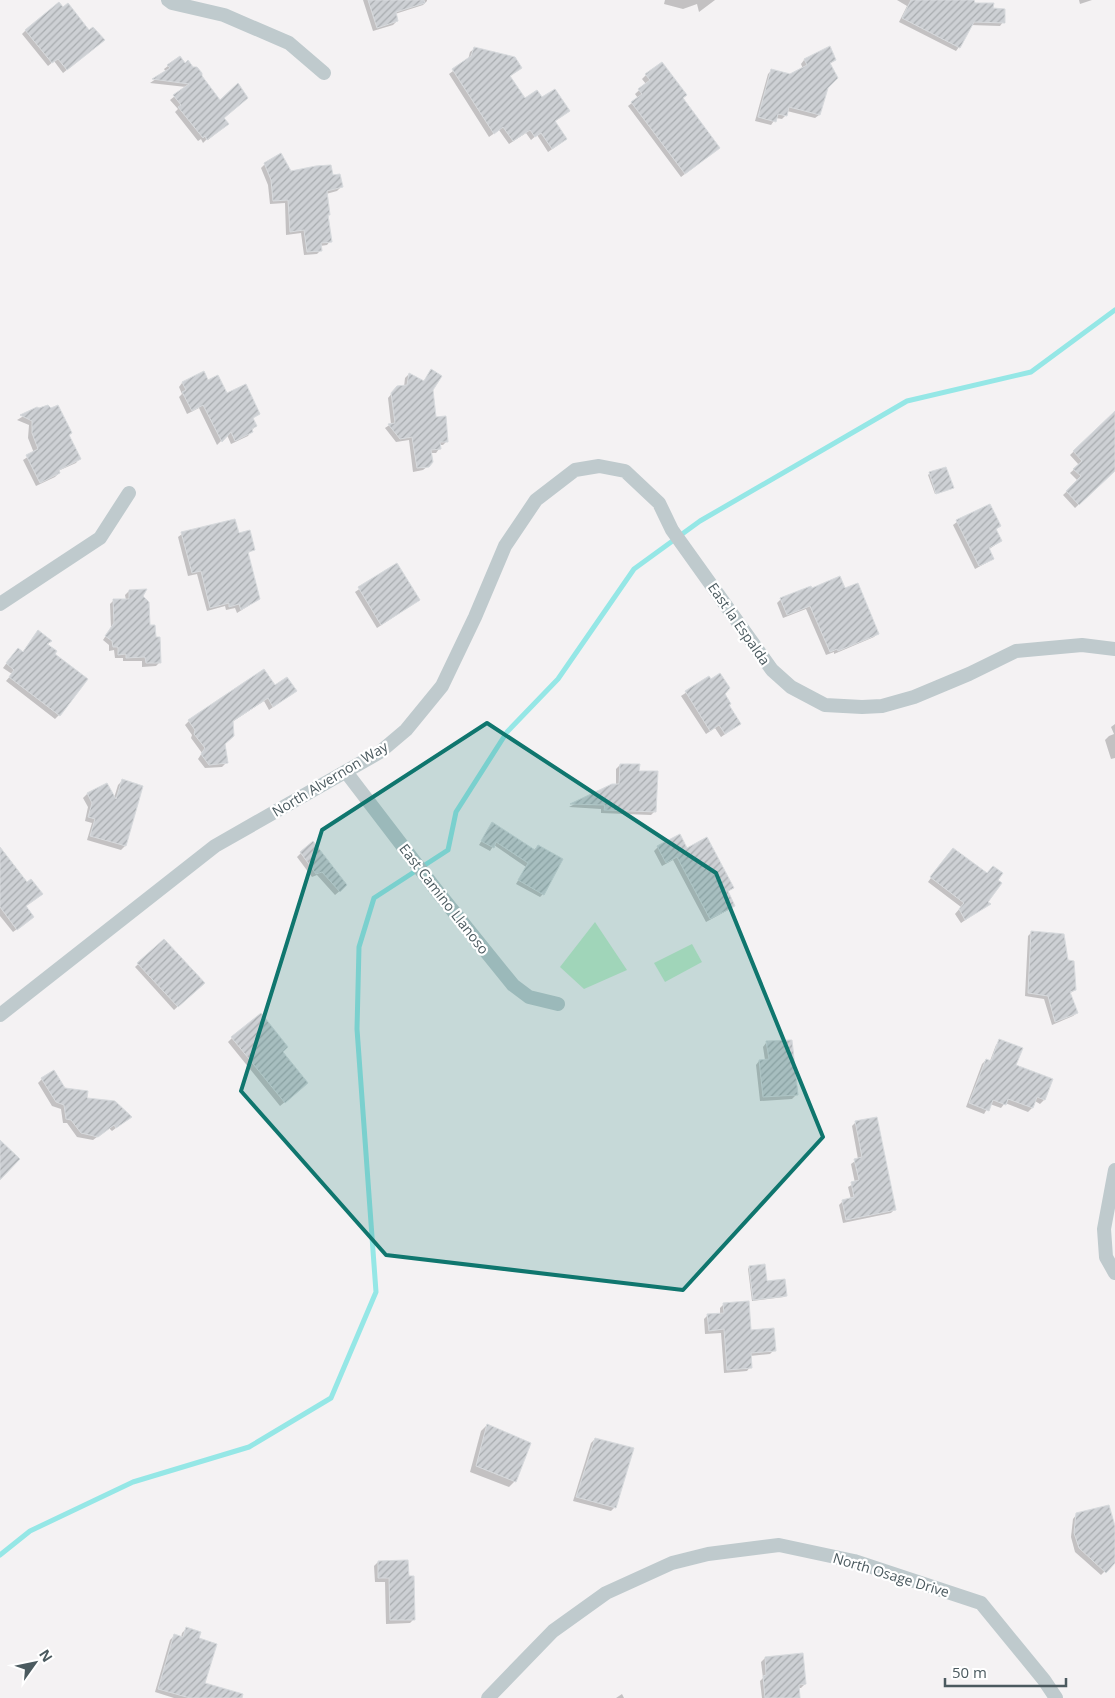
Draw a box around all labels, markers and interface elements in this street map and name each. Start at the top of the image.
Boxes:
street label: East la Espalda [704,579,775,669]
street label: North Alvernon Way [268,736,392,821]
street label: East Camino Llanoso [395,840,494,958]
street label: North Osage Drive [831,1548,952,1601]
north arrow [10,1638,60,1688]
text: N [35,1646,57,1666]
scale bar [945,1656,1066,1688]
text: 50 m [952,1662,987,1682]

